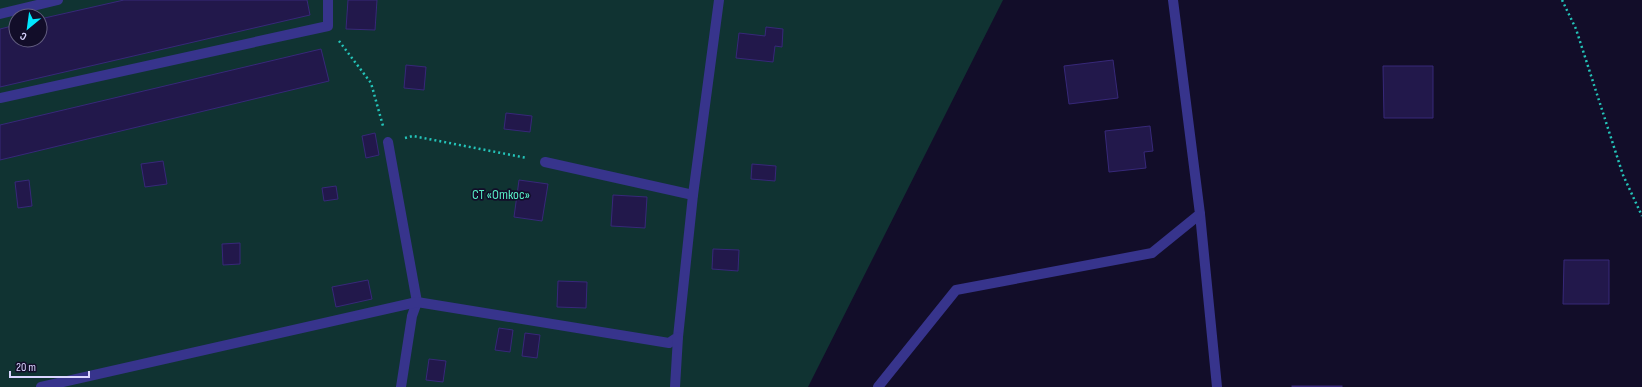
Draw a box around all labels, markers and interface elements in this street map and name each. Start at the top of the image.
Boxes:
north arrow [8,8,48,48]
text: С [17,29,29,43]
park label: СТ «Откос» [472,186,530,203]
scale bar [10,353,89,379]
text: 20 m [16,360,36,375]

